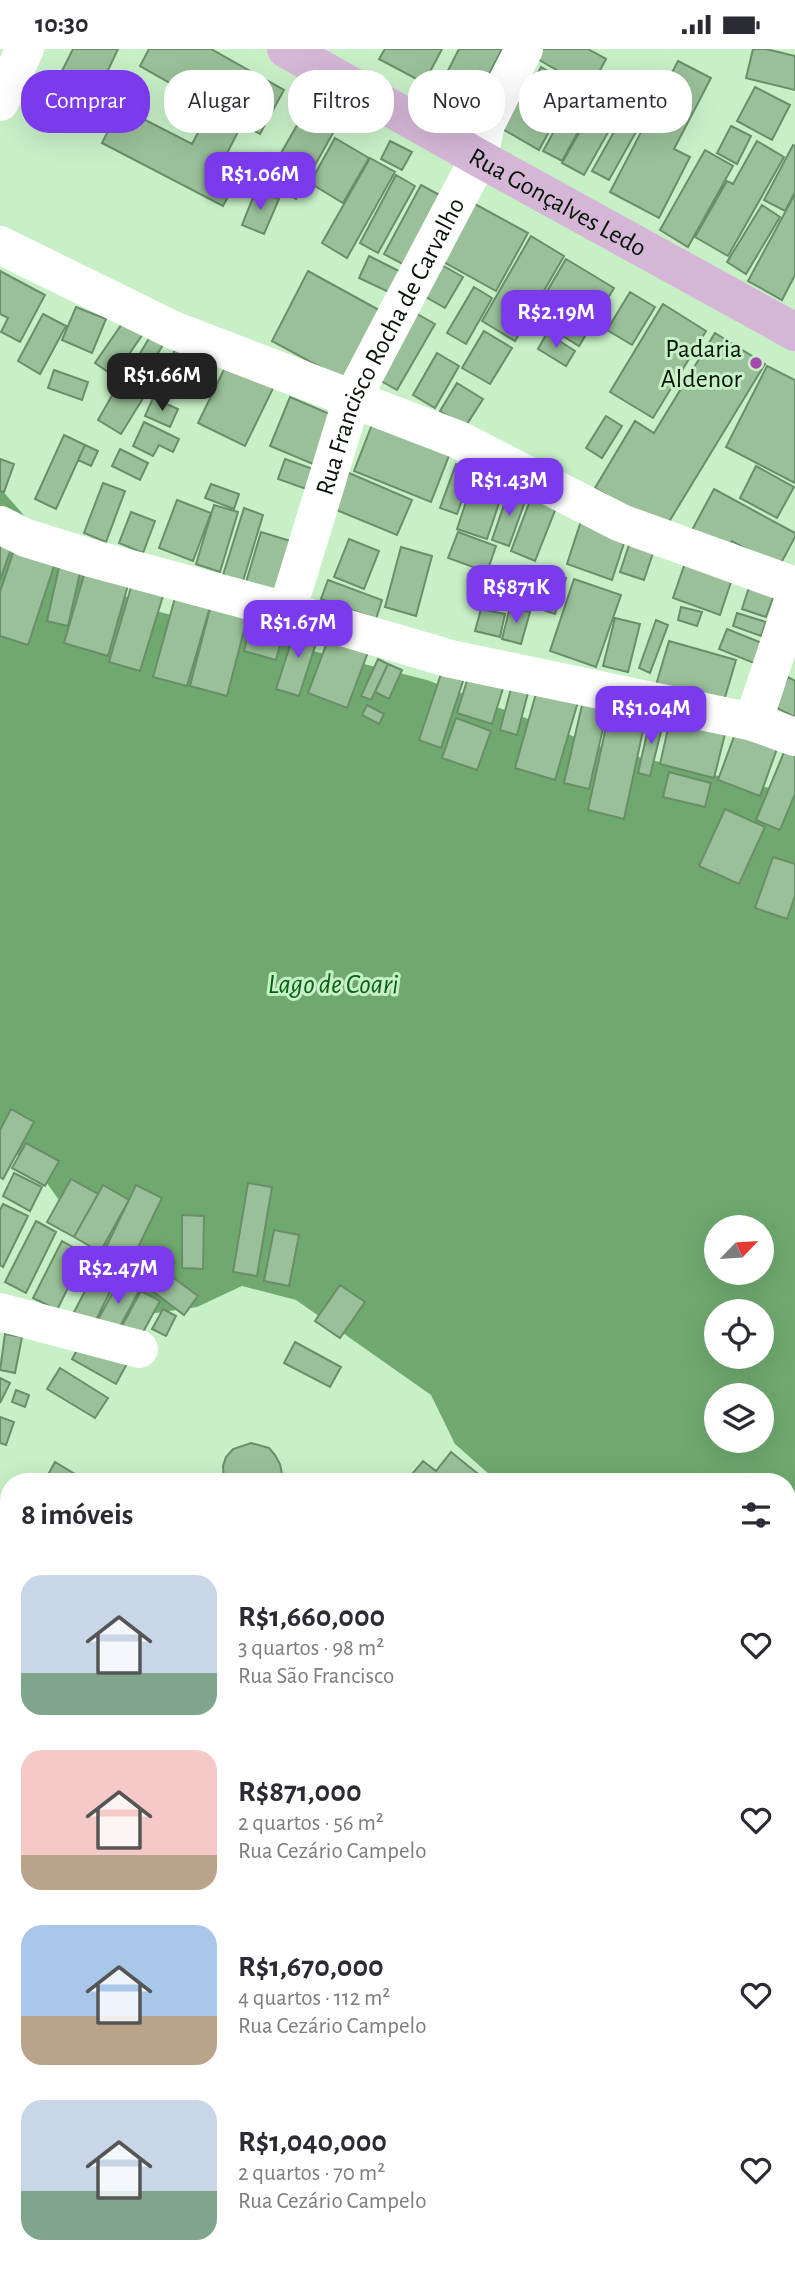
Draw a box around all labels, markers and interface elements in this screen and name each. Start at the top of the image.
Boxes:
text: 10:30 [35,11,89,37]
chip: Comprar [21,70,150,133]
chip: Alugar [164,70,274,133]
chip: Filtros [288,70,394,133]
chip: Novo [408,70,505,133]
chip: Apartamento [519,70,692,133]
street label: Rua Gonçalves Ledo [465,143,651,262]
pin: R$1.06M [195,153,325,212]
text: R$1.06M [221,163,299,186]
street label: Rua Francisco Rocha de Carvalho [311,193,470,498]
pin: R$2.19M [491,291,621,350]
text: R$2.19M [517,301,595,324]
place label: Padaria Aldenor [661,336,743,392]
pin: R$1.66M [97,353,227,413]
marker: Padaria Aldenor [748,355,764,371]
text: R$1.66M [123,364,201,387]
pin: R$1.43M [444,459,574,518]
text: R$1.43M [470,469,548,492]
pin: R$871K [459,565,573,625]
text: R$871K [483,576,549,599]
pin: R$1.67M [233,601,363,660]
text: R$1.67M [260,611,336,634]
pin: R$1.04M [586,687,716,746]
text: R$1.04M [611,697,691,720]
water label: Lago de Coari [268,971,398,999]
north arrow [704,1215,774,1285]
map controls [704,1215,774,1453]
pin: R$2.47M [53,1247,183,1306]
text: R$2.47M [78,1257,158,1280]
button: locate [704,1299,774,1369]
button: layers [704,1383,774,1453]
icon: filters [737,1496,775,1534]
text: 8 imóveis [21,1500,133,1530]
text: R$1,660,000 [238,1602,385,1632]
icon: home [77,1603,161,1687]
icon: heart [737,1626,775,1664]
text: 3 quartos · 98 m² [238,1637,384,1660]
text: Rua São Francisco [238,1665,394,1688]
text: R$871,000 [238,1777,362,1807]
icon: home [77,1778,161,1862]
icon: heart [737,1801,775,1839]
text: 2 quartos · 56 m² [238,1812,384,1835]
text: Rua Cezário Campelo [238,1840,427,1863]
text: R$1,670,000 [238,1952,384,1982]
icon: home [77,1953,161,2037]
icon: heart [737,1976,775,2014]
text: 4 quartos · 112 m² [238,1987,390,2010]
text: Rua Cezário Campelo [238,2015,427,2038]
text: R$1,040,000 [238,2127,387,2157]
icon: home [77,2128,161,2212]
icon: heart [737,2151,775,2189]
text: 2 quartos · 70 m² [238,2162,385,2185]
text: Rua Cezário Campelo [238,2190,427,2213]

